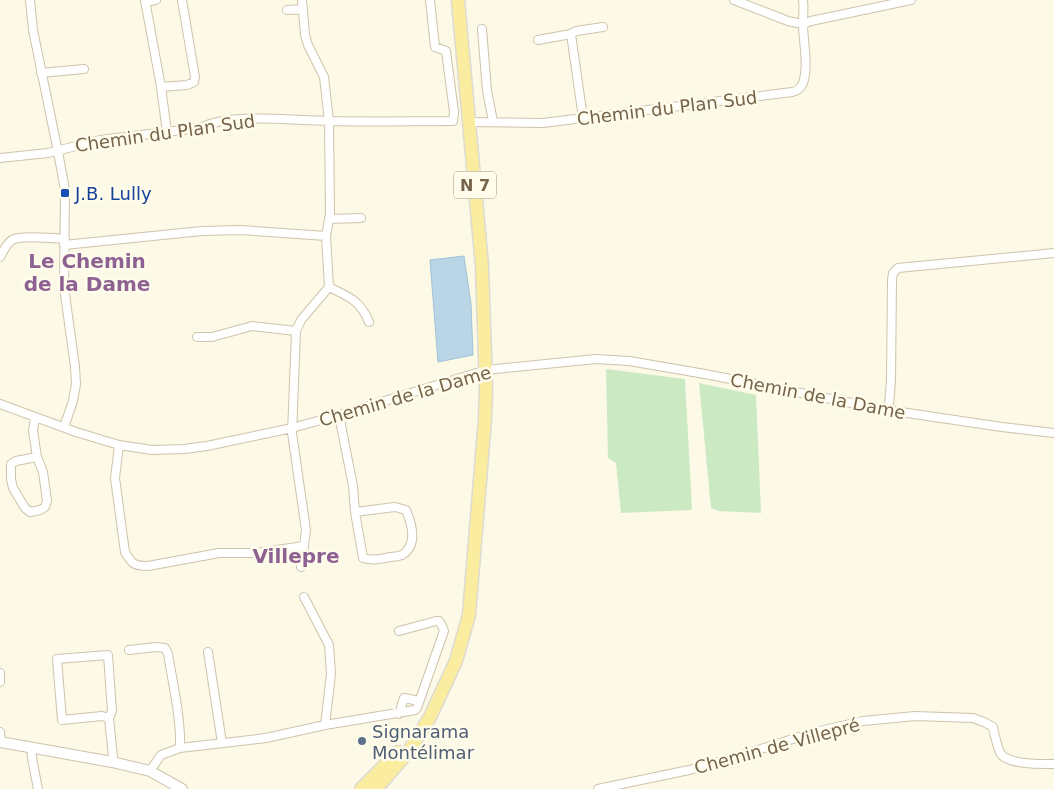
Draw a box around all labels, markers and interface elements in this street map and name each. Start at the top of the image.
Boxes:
street label: Chemin du Plan Sud [576,87,758,129]
street label: Chemin du Plan Sud [74,110,256,156]
road number: N 7 [454,172,496,198]
place label: J.B. Lully [74,183,152,204]
marker: J.B. Lully [59,187,71,199]
district label: Le Chemin de la Dame [24,249,150,296]
street label: Chemin de la Dame [316,361,494,431]
street label: Chemin de la Dame [729,369,907,423]
district label: Villepre [252,544,340,568]
street label: Chemin de Villepré [692,714,862,778]
place label: Signarama Montélimar [372,721,475,763]
marker: Signarama Montélimar [356,735,368,747]

